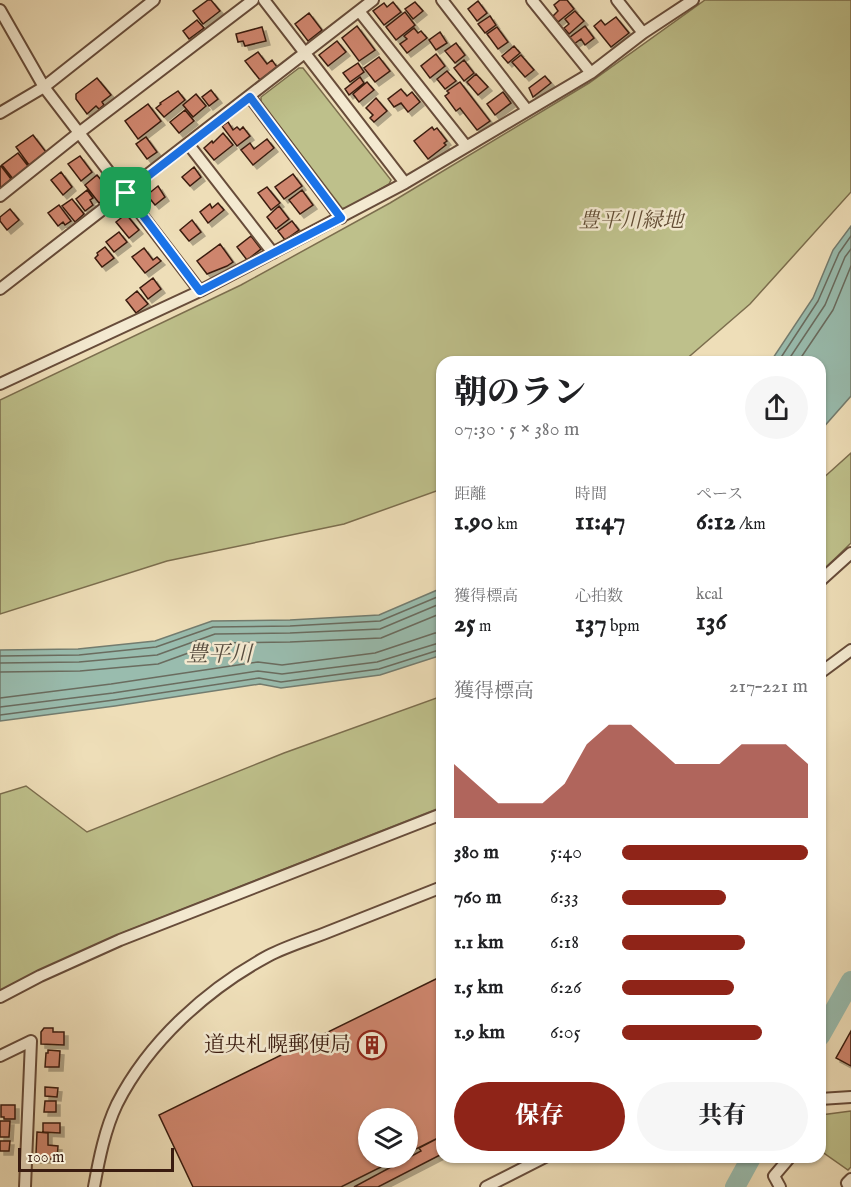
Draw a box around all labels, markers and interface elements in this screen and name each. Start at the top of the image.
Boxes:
pin [100,167,151,218]
icon: arrive [109,176,142,209]
park label: 豊平川緑地 [579,208,685,235]
text: 朝のラン [454,373,586,415]
button: share [745,376,808,439]
text: 07:30 · 5 × 380 m [454,417,579,442]
text: 距離 [454,485,486,505]
text: 時間 [575,485,607,505]
text: ペース [696,485,743,505]
text: 1.90 [454,505,493,538]
text: 11:47 [575,505,625,538]
text: 6:12 [696,505,736,538]
text: km [493,515,518,535]
text: /km [736,515,766,535]
text: kcal [696,585,723,605]
text: 獲得標高 [454,587,518,607]
text: 心拍数 [575,587,623,607]
text: 136 [696,605,726,638]
text: 25 [454,607,476,640]
text: 137 [575,607,607,640]
text: m [476,617,491,637]
text: bpm [607,617,640,637]
water label: 豊平川 [186,641,254,669]
text: 217–221 m [729,674,808,699]
text: 獲得標高 [454,679,534,704]
text: 380 m [454,840,499,865]
text: 5:40 [550,840,582,865]
text: 760 m [454,885,501,910]
text: 6:33 [550,885,579,910]
text: 1.1 km [454,930,504,955]
text: 6:18 [550,930,579,955]
text: 1.5 km [454,975,504,1000]
text: 6:26 [550,975,582,1000]
text: 1.9 km [454,1020,505,1045]
text: 6:05 [550,1020,581,1045]
building icon: 道央札幌郵便局 [356,1029,388,1061]
place label: 道央札幌郵便局 [204,1032,351,1059]
button: 保存 [454,1082,625,1151]
button: 共有 [637,1082,808,1151]
map controls [358,1108,418,1168]
button: layers [358,1108,418,1168]
scale bar [18,1145,174,1172]
text: 100 m [27,1148,64,1168]

